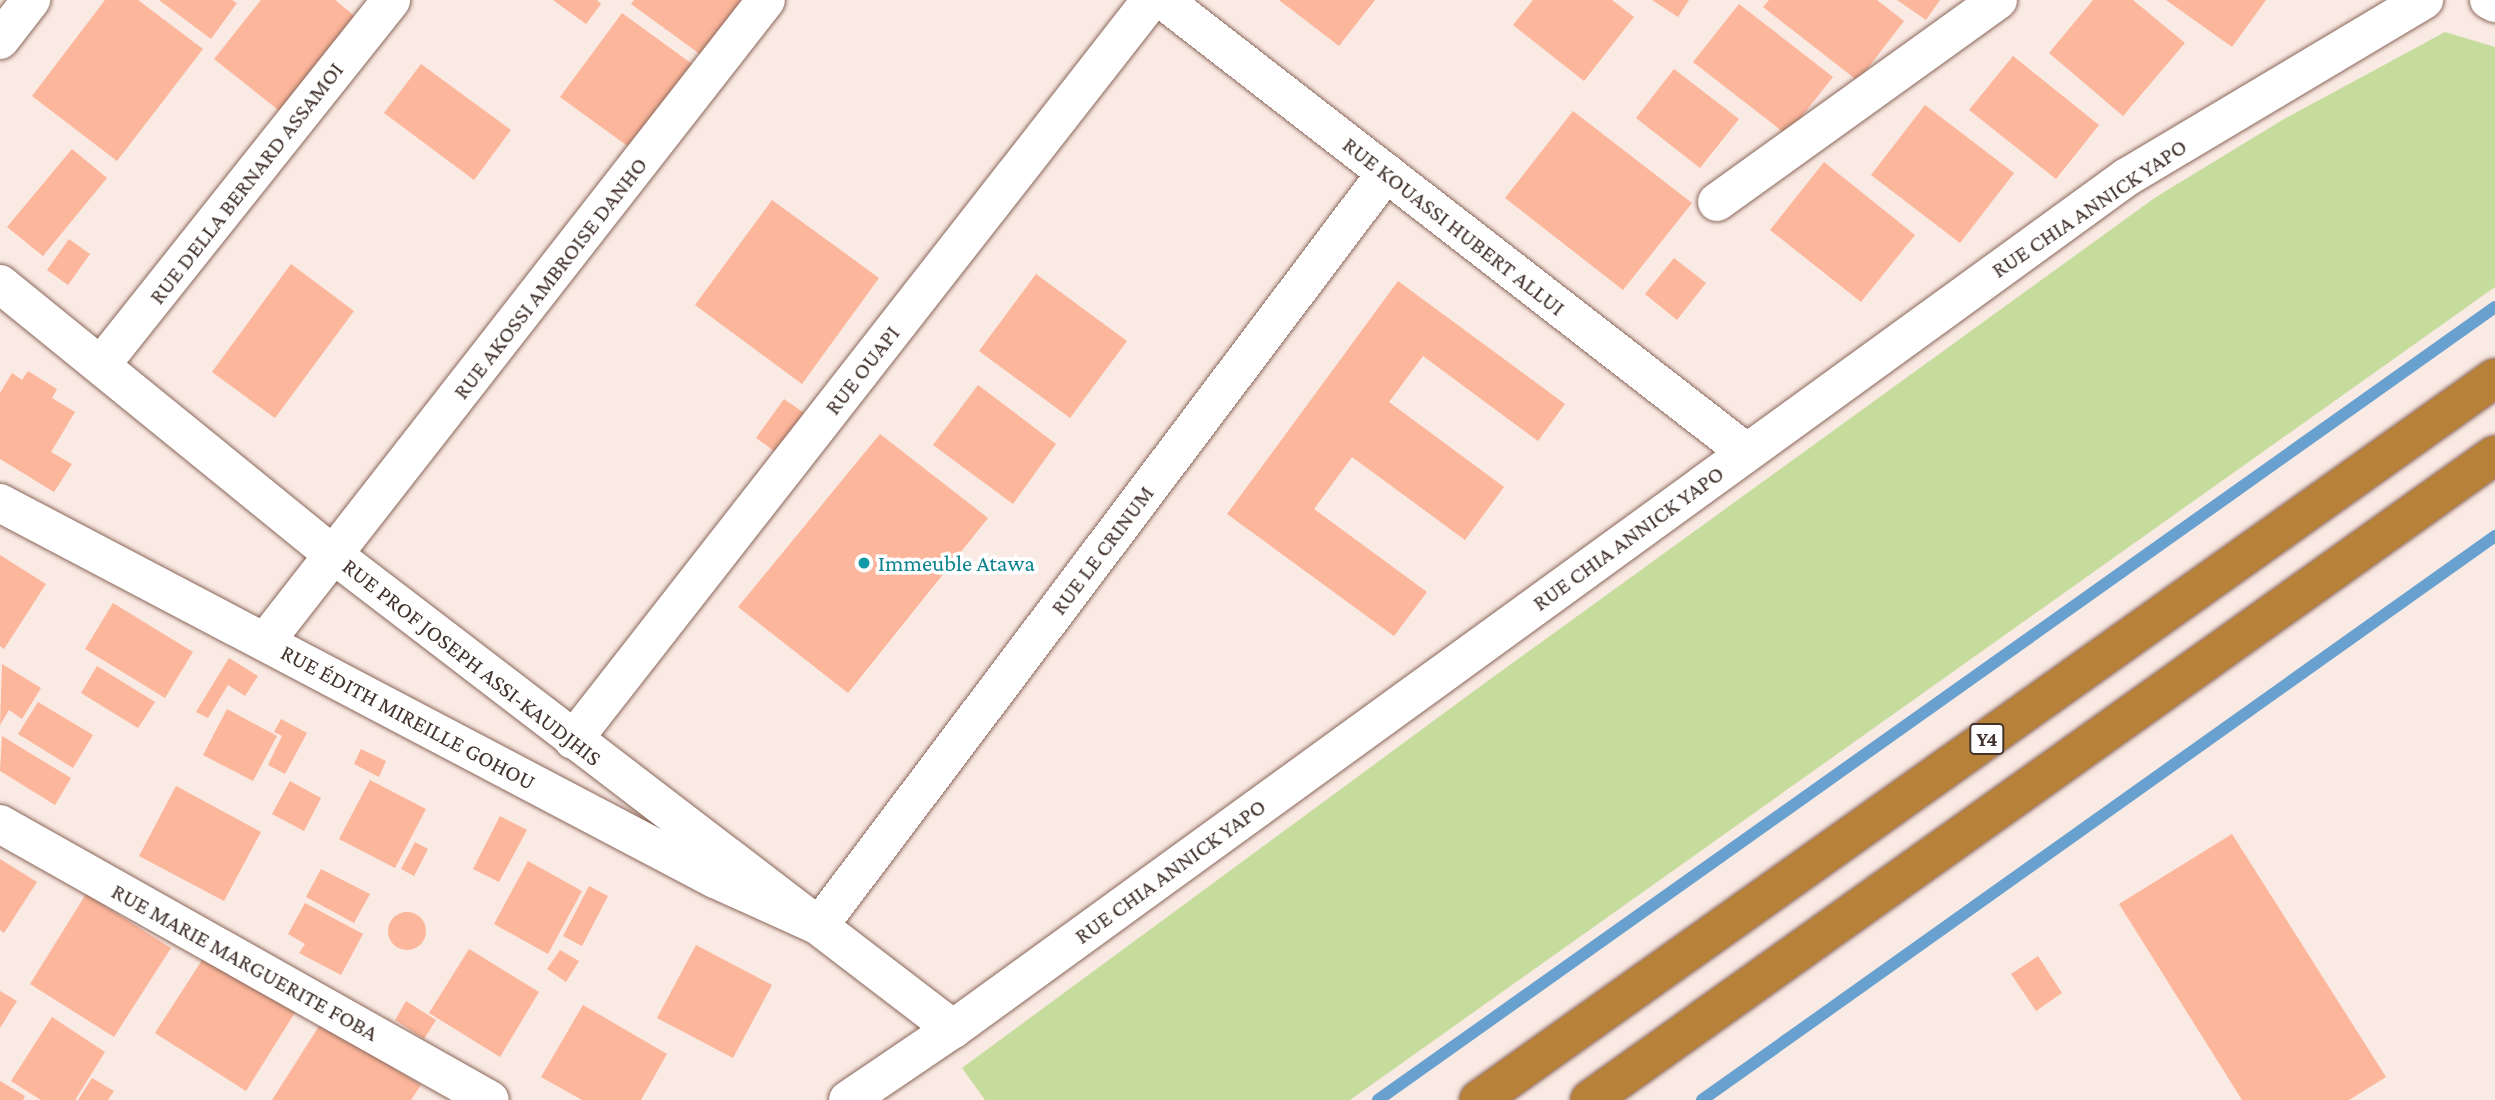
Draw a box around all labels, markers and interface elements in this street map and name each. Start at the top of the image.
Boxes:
street label: RUE DELLA BERNARD ASSAMOI [143,56,349,310]
street label: RUE KOUASSI HUBERT ALLUI [1337,131,1571,321]
street label: RUE CHIA ANNICK YAPO [1986,132,2192,284]
street label: RUE AKOSSI AMBROISE DANHO [447,152,653,404]
street label: RUE OUAPI [819,320,905,420]
street label: RUE CHIA ANNICK YAPO [1527,459,1729,617]
street label: RUE LE CRINUM [1044,480,1160,620]
place label: Immeuble Atawa [878,549,1035,577]
street label: RUE PROF JOSEPH ASSI-KAUDJHIS [337,552,607,772]
marker: Immeuble Atawa [856,555,872,571]
street label: RUE ÉDITH MIREILLE GOHOU [276,638,540,796]
road number: Y4 [1968,722,2006,756]
street label: RUE CHIA ANNICK YAPO [1069,792,1271,950]
street label: RUE MARIE MARGUERITE FOBA [107,877,383,1047]

